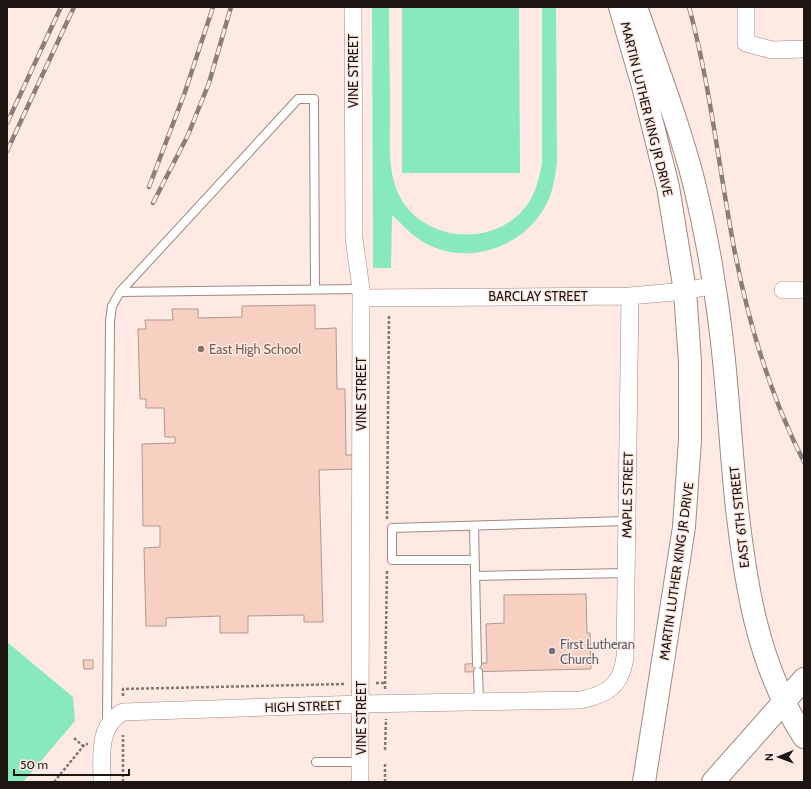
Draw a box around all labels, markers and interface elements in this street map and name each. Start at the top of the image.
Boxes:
street label: MARTIN LUTHER KING JR DRIVE [618,20,676,198]
street label: VINE STREET [345,34,361,108]
street label: BARCLAY STREET [488,288,588,304]
place label: East High School [209,341,301,357]
marker: East High School [196,344,206,354]
street label: VINE STREET [353,357,369,431]
street label: MAPLE STREET [618,452,636,538]
street label: EAST 6TH STREET [726,465,752,569]
street label: MARTIN LUTHER KING JR DRIVE [656,481,696,661]
place label: First Lutheran Church [560,636,635,667]
marker: First Lutheran Church [547,646,557,656]
street label: VINE STREET [353,681,369,755]
street label: HIGH STREET [264,697,342,715]
north arrow [759,737,799,777]
scale bar [14,751,129,777]
text: N [762,753,776,761]
text: 50 m [20,757,48,772]

